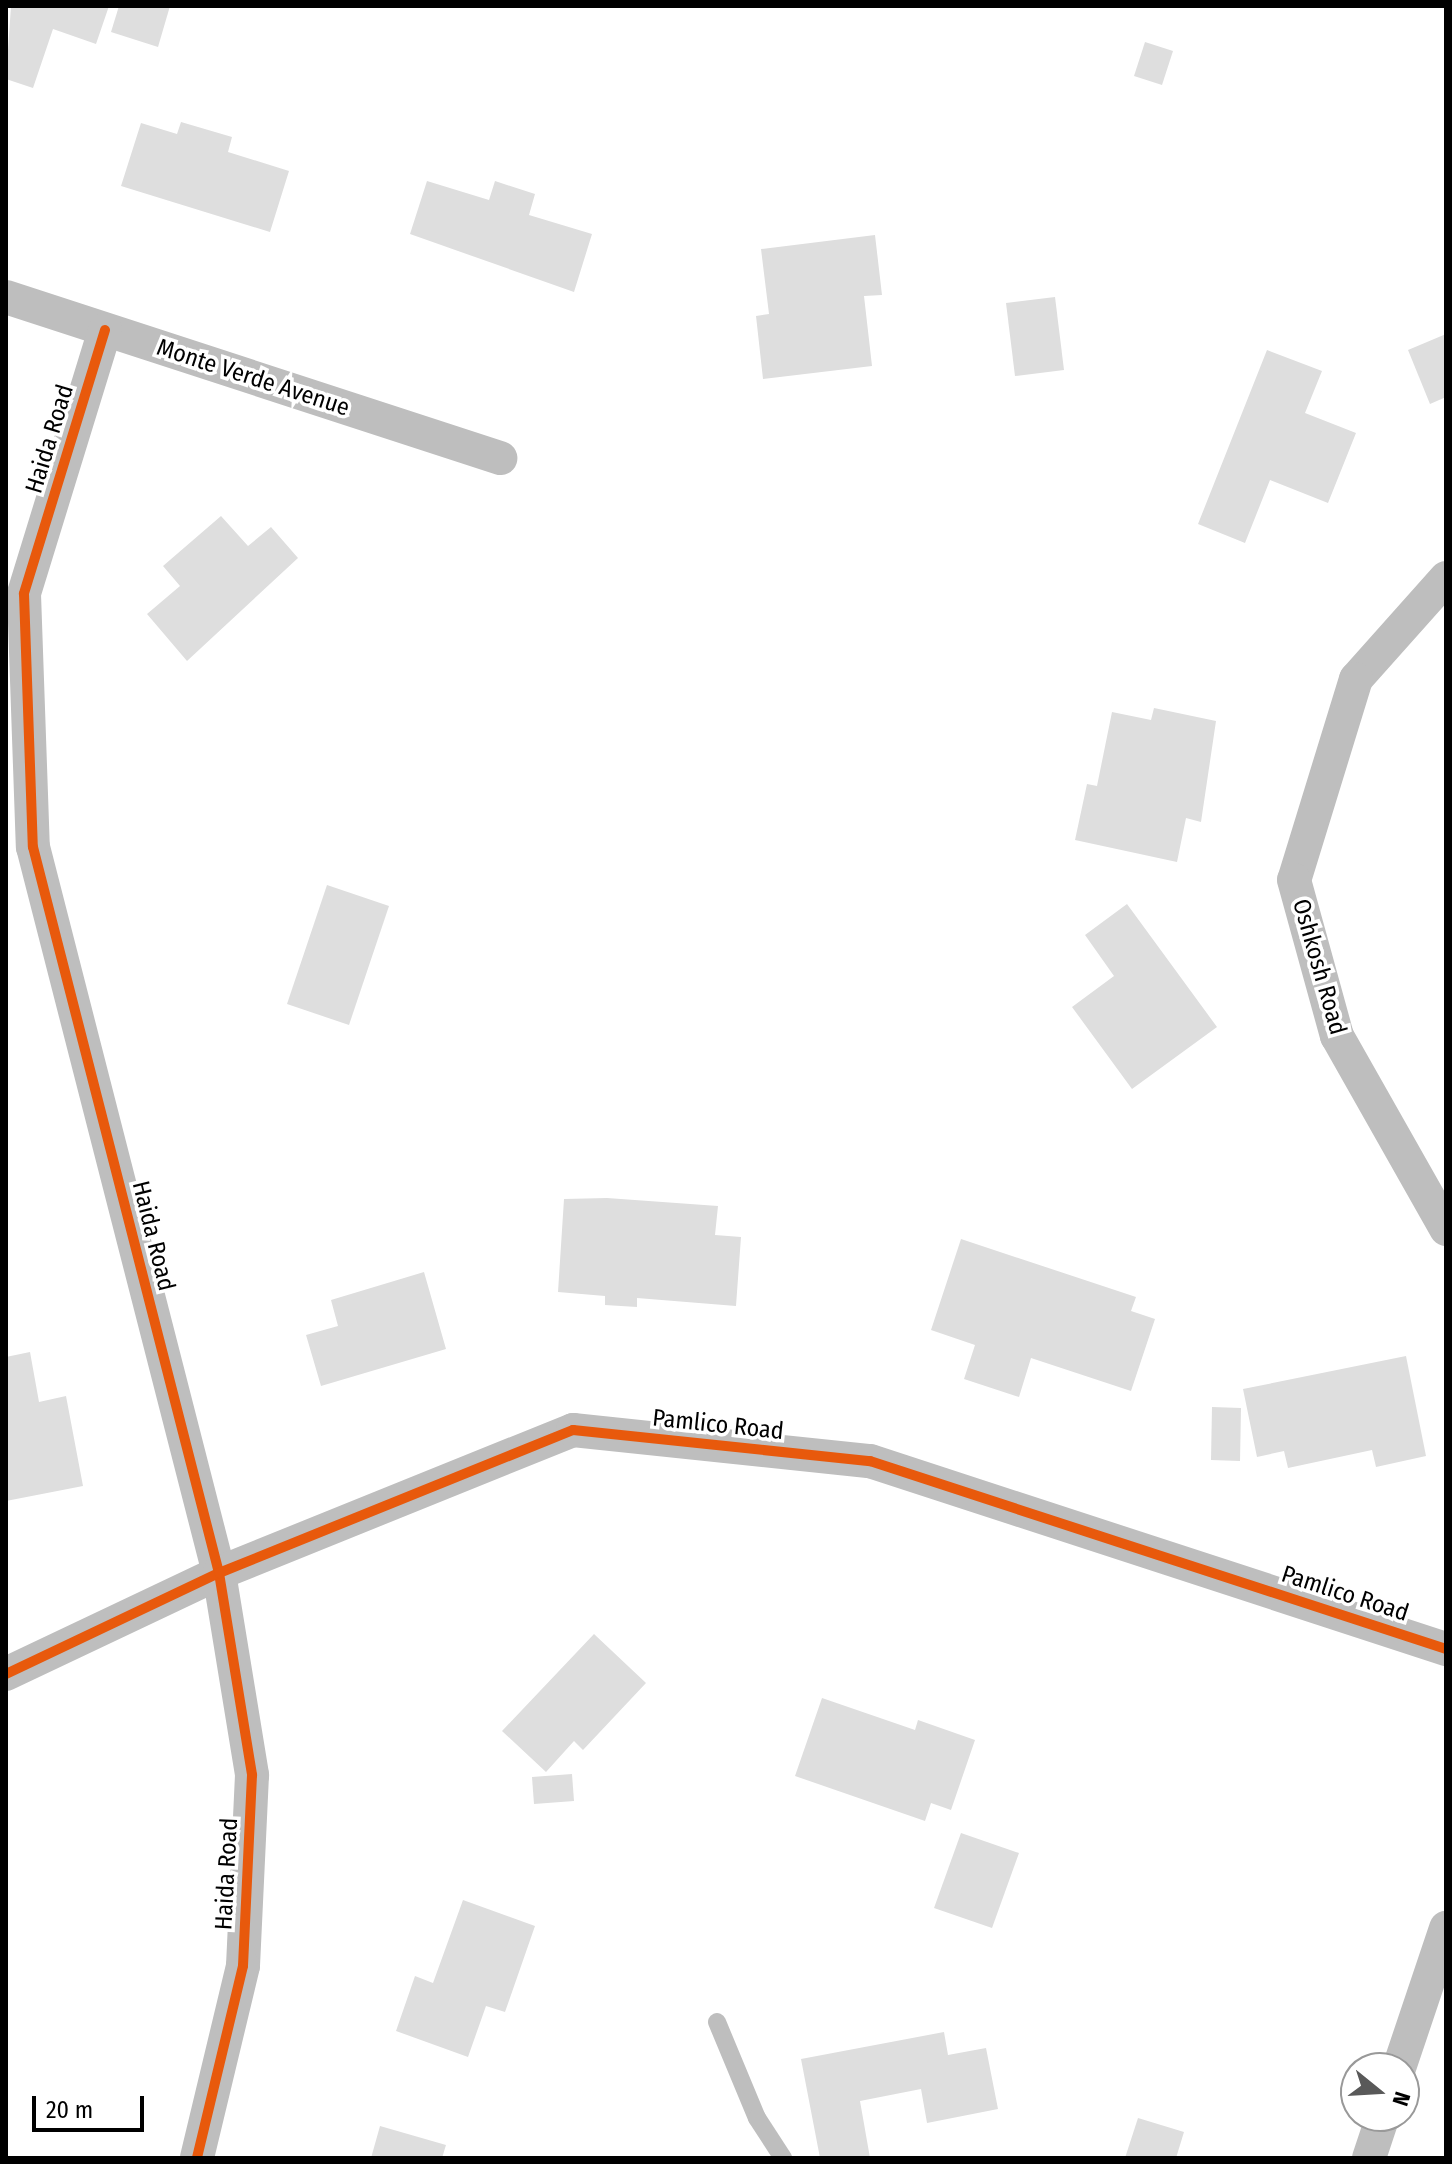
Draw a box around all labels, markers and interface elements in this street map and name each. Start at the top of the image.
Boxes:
street label: Monte Verde Avenue [153,333,353,423]
street label: Haida Road [20,381,80,497]
street label: Oshkosh Road [1286,896,1352,1038]
street label: Haida Road [125,1178,181,1294]
street label: Pamlico Road [651,1404,785,1446]
street label: Pamlico Road [1278,1560,1412,1628]
street label: Haida Road [210,1817,244,1931]
north arrow [1340,2052,1420,2132]
scale bar [36,2080,148,2130]
text: N [1387,2089,1416,2109]
text: 20 m [46,2096,93,2124]

